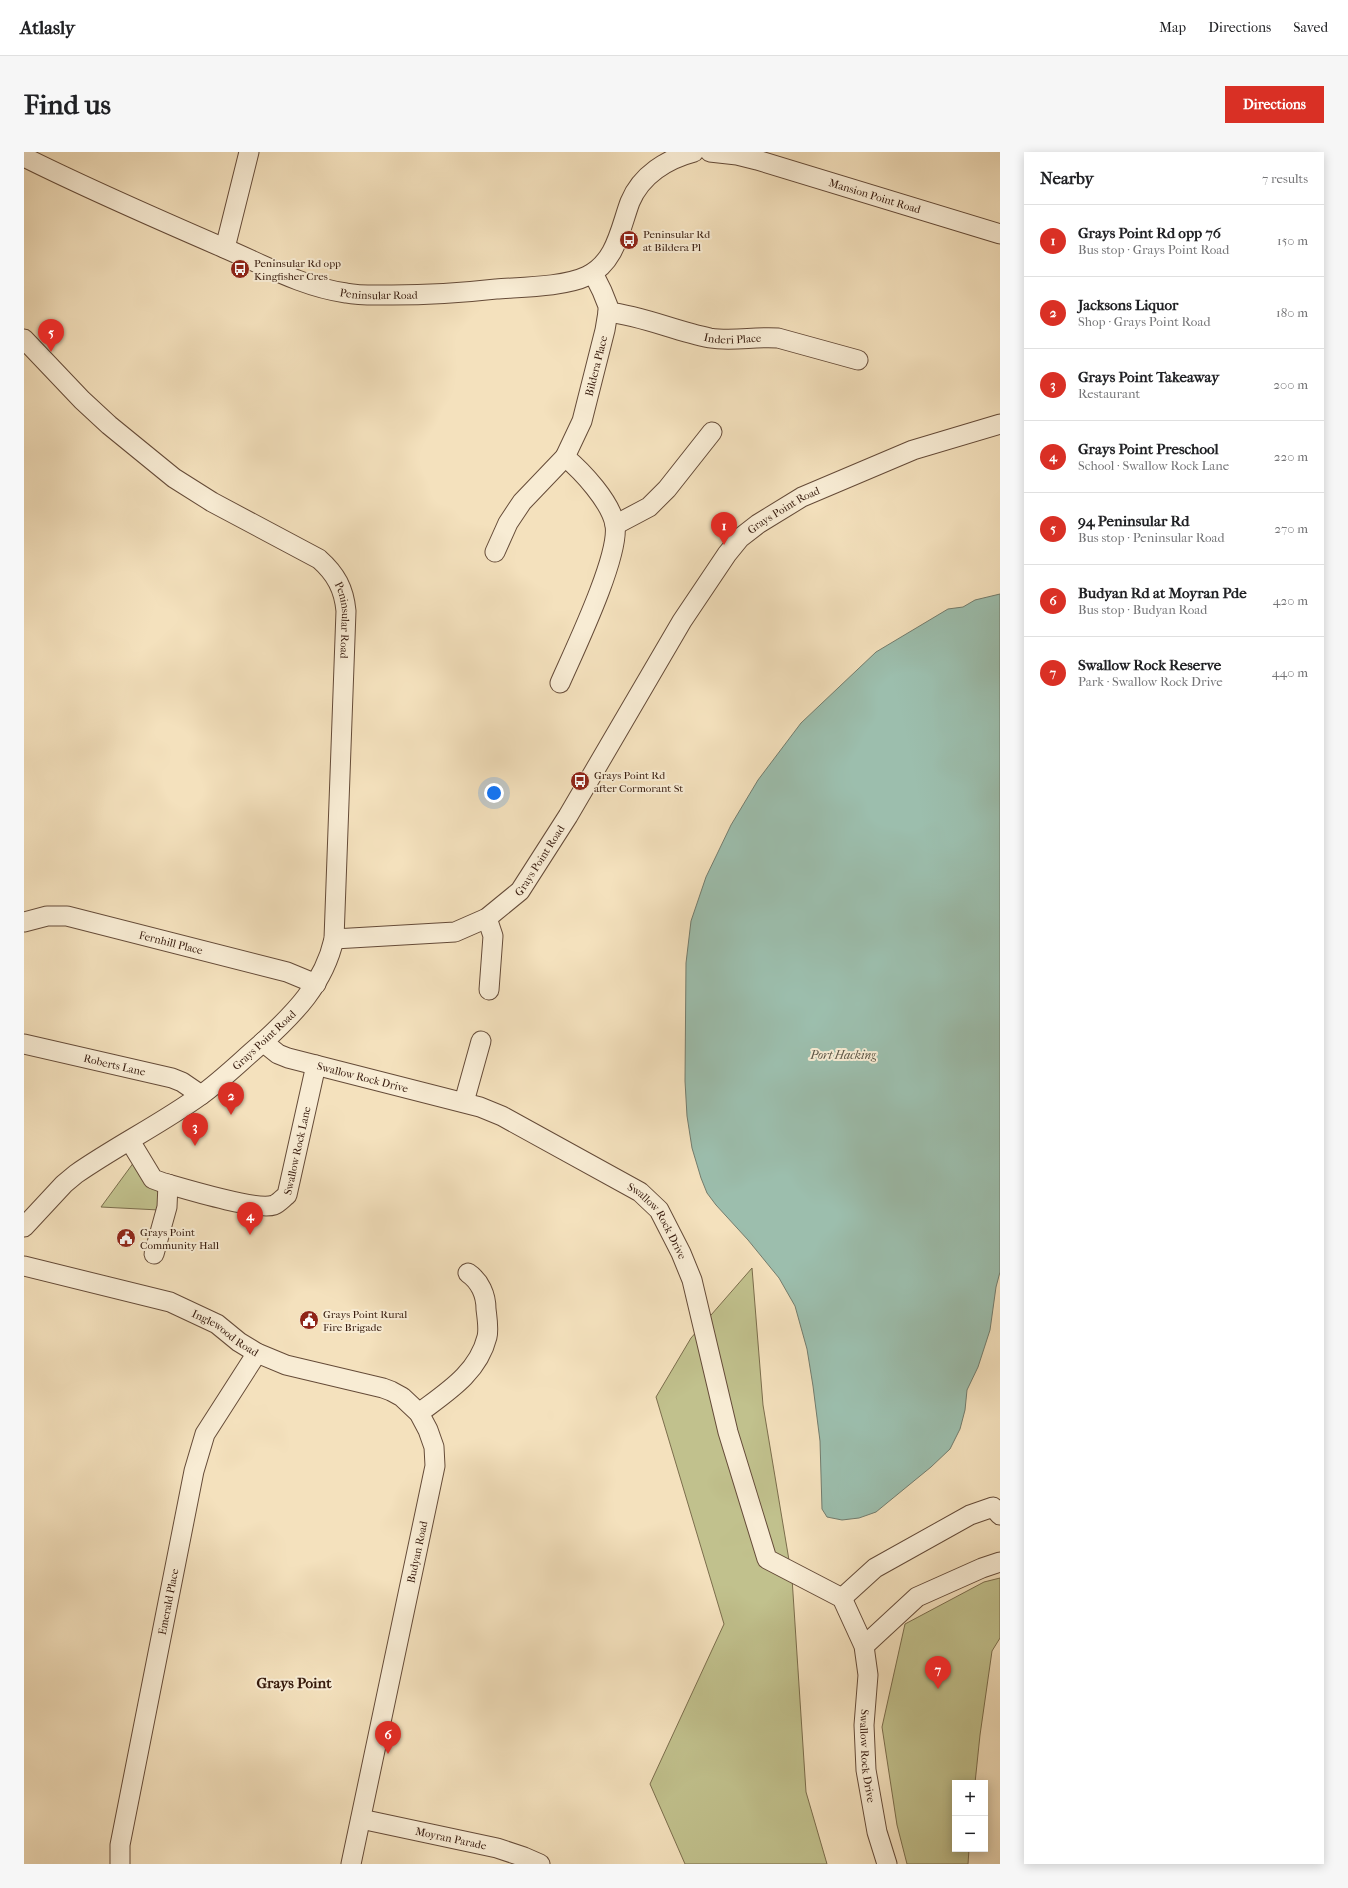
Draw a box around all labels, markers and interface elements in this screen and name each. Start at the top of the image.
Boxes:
text: Atlasly [20,17,75,39]
text: Map [1159,19,1186,36]
text: Directions [1208,19,1271,36]
text: Saved [1293,19,1328,36]
button: Directions [1225,86,1324,123]
text: Find us [24,88,111,121]
text: Nearby [1040,168,1094,188]
text: 7 results [1262,171,1308,186]
street label: Mansion Point Road [827,176,923,217]
text: Grays Point Rd opp 76 [1078,224,1221,242]
place label: Peninsular Rd at Bildera Pl [643,228,711,254]
bus stop icon: Peninsular Rd at Bildera Pl [618,229,640,251]
text: 1 [1051,233,1055,248]
text: 150 m [1277,233,1308,248]
text: Bus stop · Grays Point Road [1078,242,1229,257]
place label: Peninsular Rd opp Kingfisher Cres [254,257,341,283]
bus stop icon: Peninsular Rd opp Kingfisher Cres [229,258,251,280]
street label: Peninsular Road [339,286,419,302]
text: Jacksons Liquor [1078,296,1178,314]
text: 2 [1050,305,1056,320]
text: 180 m [1276,305,1308,320]
text: Shop · Grays Point Road [1078,314,1211,329]
pin: 5 [38,319,64,352]
street label: Inderi Place [703,331,762,346]
street label: Bildera Place [583,334,610,398]
text: Grays Point Takeaway [1078,368,1219,386]
text: 3 [1050,377,1056,392]
text: 200 m [1273,377,1308,392]
text: Restaurant [1078,386,1140,401]
text: Grays Point Preschool [1078,440,1219,458]
text: 4 [1049,449,1057,464]
text: 220 m [1274,449,1308,464]
text: School · Swallow Rock Lane [1078,458,1229,473]
street label: Grays Point Road [745,484,823,537]
pin: 1 [711,512,737,545]
text: 94 Peninsular Rd [1078,512,1189,530]
text: 5 [1050,521,1056,536]
text: 270 m [1274,521,1308,536]
text: Bus stop · Peninsular Road [1078,530,1225,545]
street label: Peninsular Road [332,580,352,660]
text: Budyan Rd at Moyran Pde [1078,584,1247,602]
text: 6 [1049,593,1057,608]
text: 420 m [1273,593,1308,608]
text: Bus stop · Budyan Road [1078,602,1207,617]
text: Swallow Rock Reserve [1078,656,1221,674]
text: 7 [1050,665,1056,680]
text: 440 m [1272,665,1308,680]
text: Park · Swallow Rock Drive [1078,674,1223,689]
place label: Grays Point Rd after Cormorant St [594,769,683,795]
bus stop icon: Grays Point Rd after Cormorant St [569,770,591,792]
your location [484,783,504,803]
street label: Grays Point Road [513,822,568,899]
street label: Fernhill Place [138,929,205,957]
street label: Grays Point Road [230,1007,299,1073]
water label: Port Hacking [809,1048,876,1062]
street label: Roberts Lane [82,1052,147,1079]
street label: Swallow Rock Drive [315,1060,410,1096]
pin: 2 [218,1082,244,1115]
street label: Swallow Rock Lane [281,1105,314,1196]
pin: 3 [182,1113,208,1146]
street label: Swallow Rock Drive [625,1180,689,1262]
pin: 4 [237,1202,263,1235]
place label: Grays Point Community Hall [140,1226,219,1252]
public building icon: Grays Point Community Hall [115,1227,137,1249]
street label: Inglewood Road [190,1307,262,1360]
place label: Grays Point Rural Fire Brigade [323,1308,407,1334]
public building icon: Grays Point Rural Fire Brigade [298,1309,320,1331]
street label: Budyan Road [405,1519,431,1584]
street label: Emerald Place [156,1567,182,1636]
pin: 7 [925,1656,951,1689]
district label: Grays Point [257,1674,332,1692]
street label: Swallow Rock Drive [857,1709,878,1804]
pin: 6 [375,1721,401,1754]
map controls [952,1780,988,1852]
button: + [952,1780,988,1816]
button: − [952,1816,988,1852]
street label: Moyran Parade [414,1825,488,1853]

